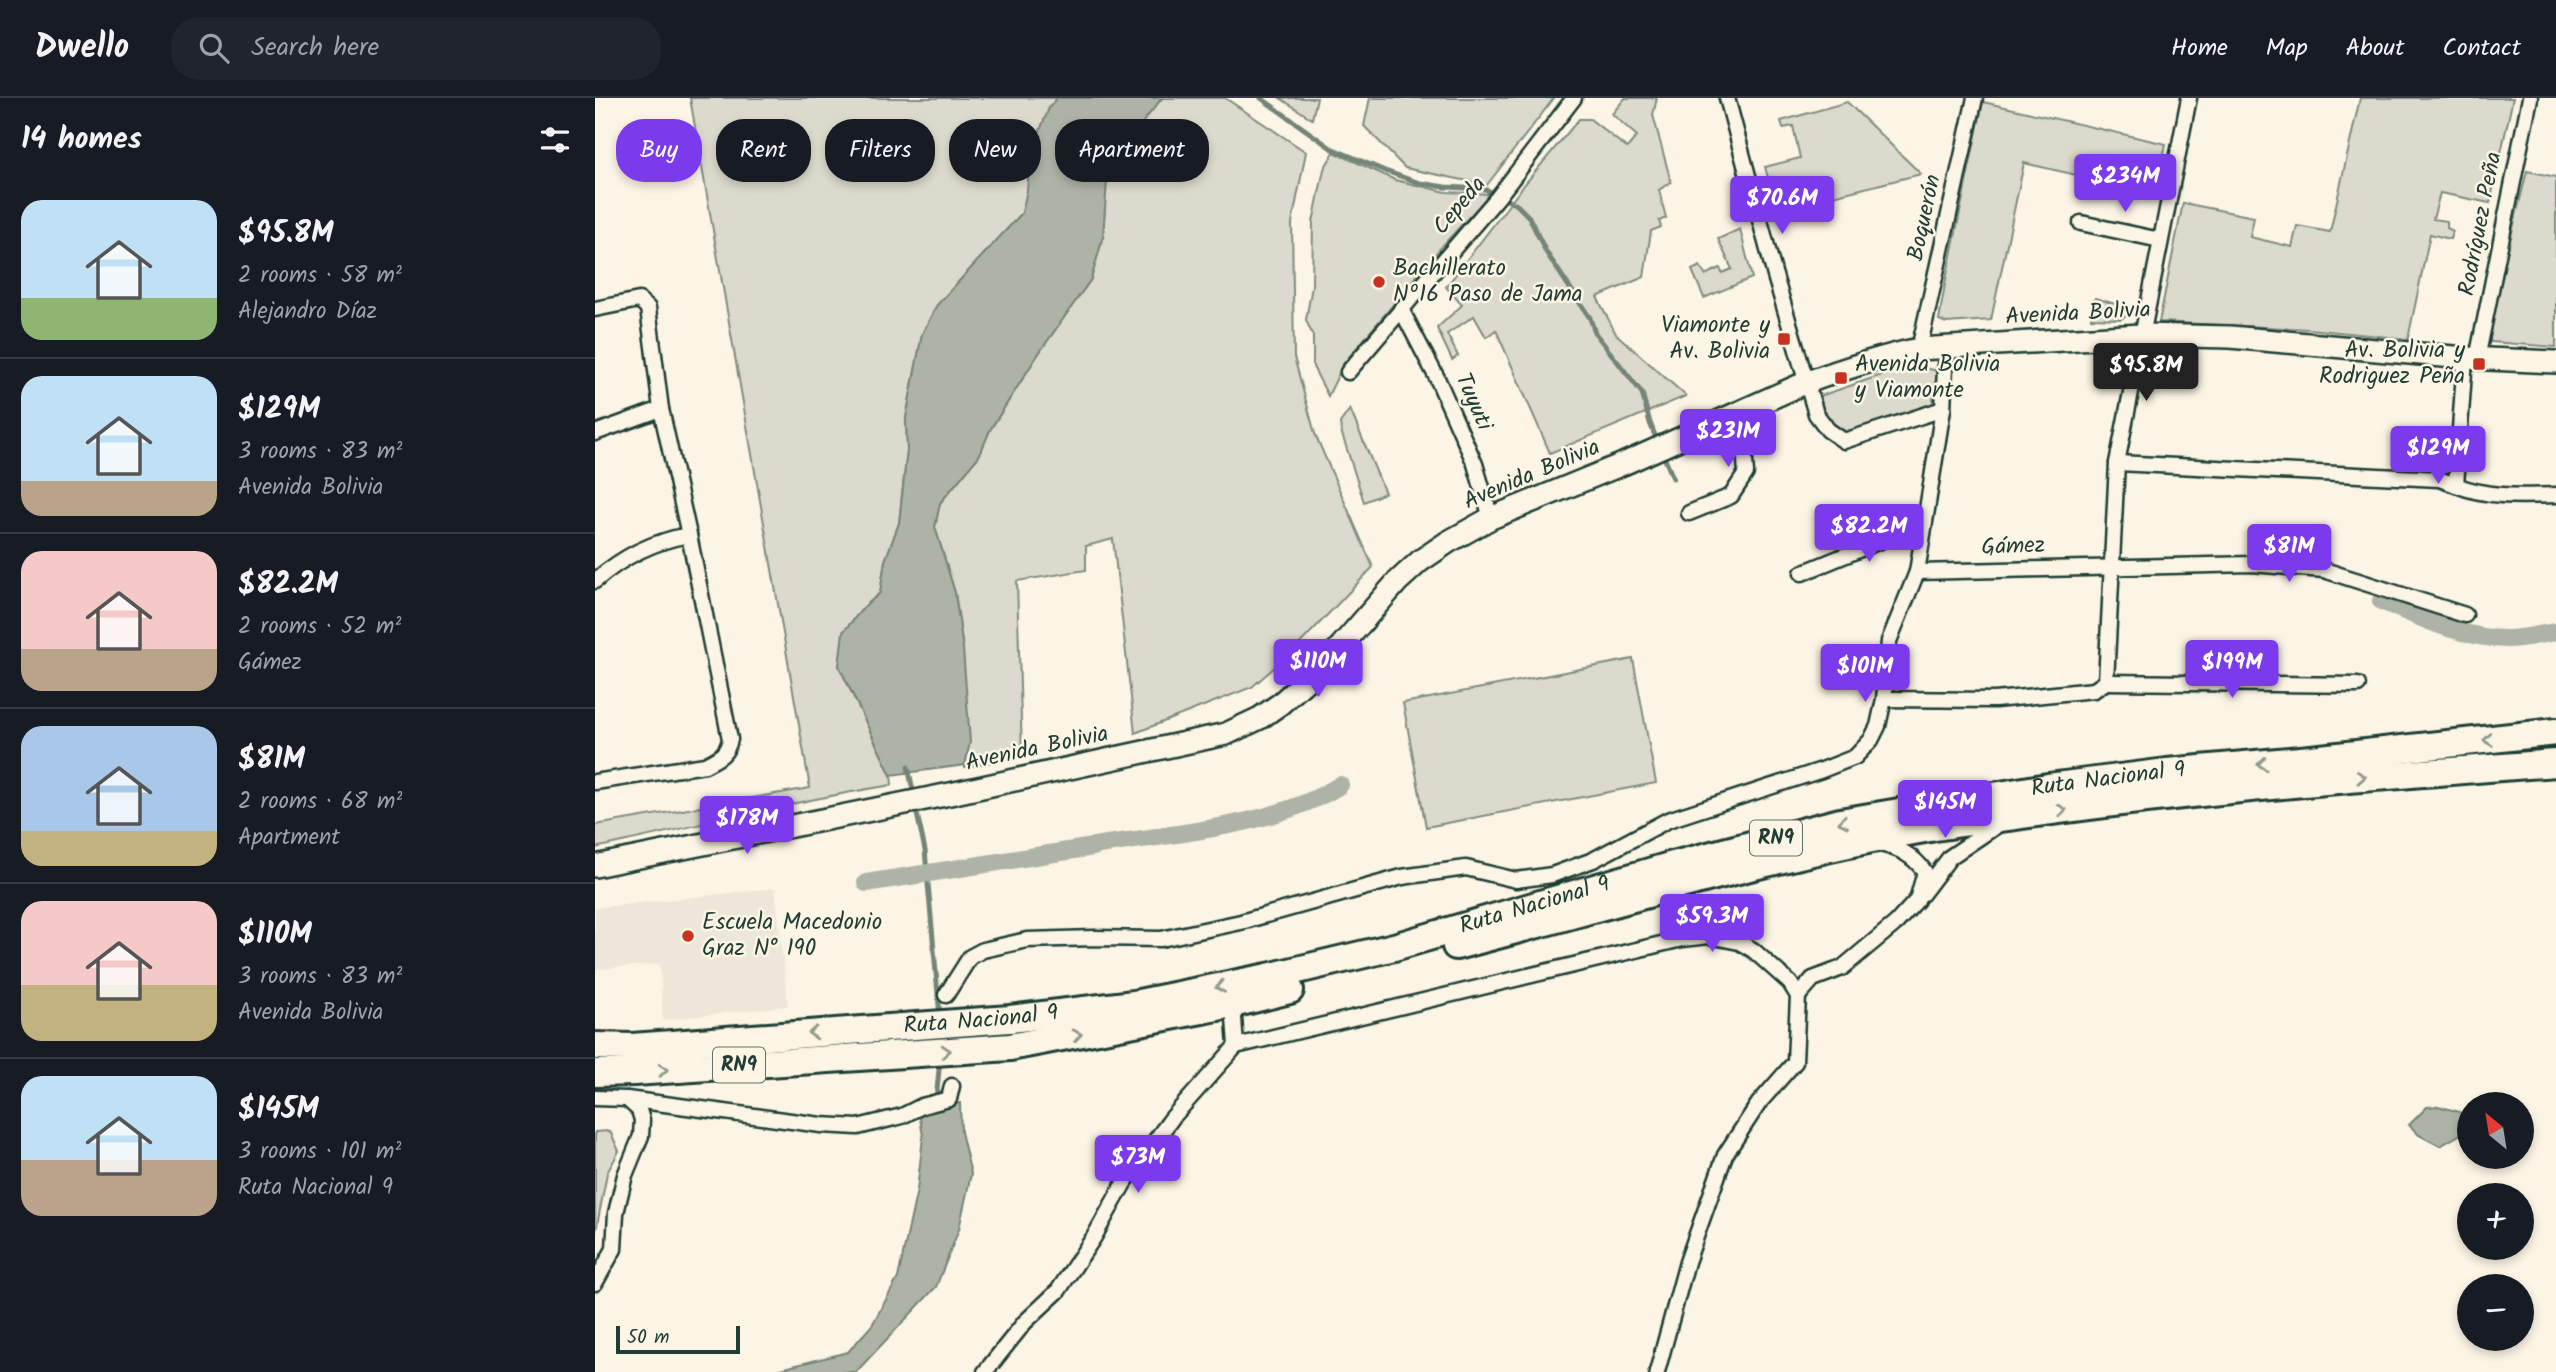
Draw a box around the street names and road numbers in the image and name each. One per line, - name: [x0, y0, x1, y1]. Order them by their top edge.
- street label: Rodríguez Peña: [2449, 149, 2513, 299]
- street label: Cepeda: [1424, 168, 1496, 244]
- street label: Boquerón: [1898, 171, 1952, 265]
- street label: Avenida Bolivia: [2004, 292, 2152, 336]
- street label: Tuyuti: [1444, 367, 1502, 438]
- street label: Avenida Bolivia: [1458, 430, 1606, 520]
- street label: Gámez: [1981, 528, 2045, 566]
- street label: Avenida Bolivia: [962, 716, 1112, 782]
- street label: Ruta Nacional 9: [2028, 752, 2187, 808]
- road number: RN9: [1750, 820, 1802, 856]
- street label: Ruta Nacional 9: [1455, 866, 1614, 945]
- street label: Ruta Nacional 9: [902, 995, 1060, 1045]
- road number: RN9: [713, 1048, 765, 1082]

